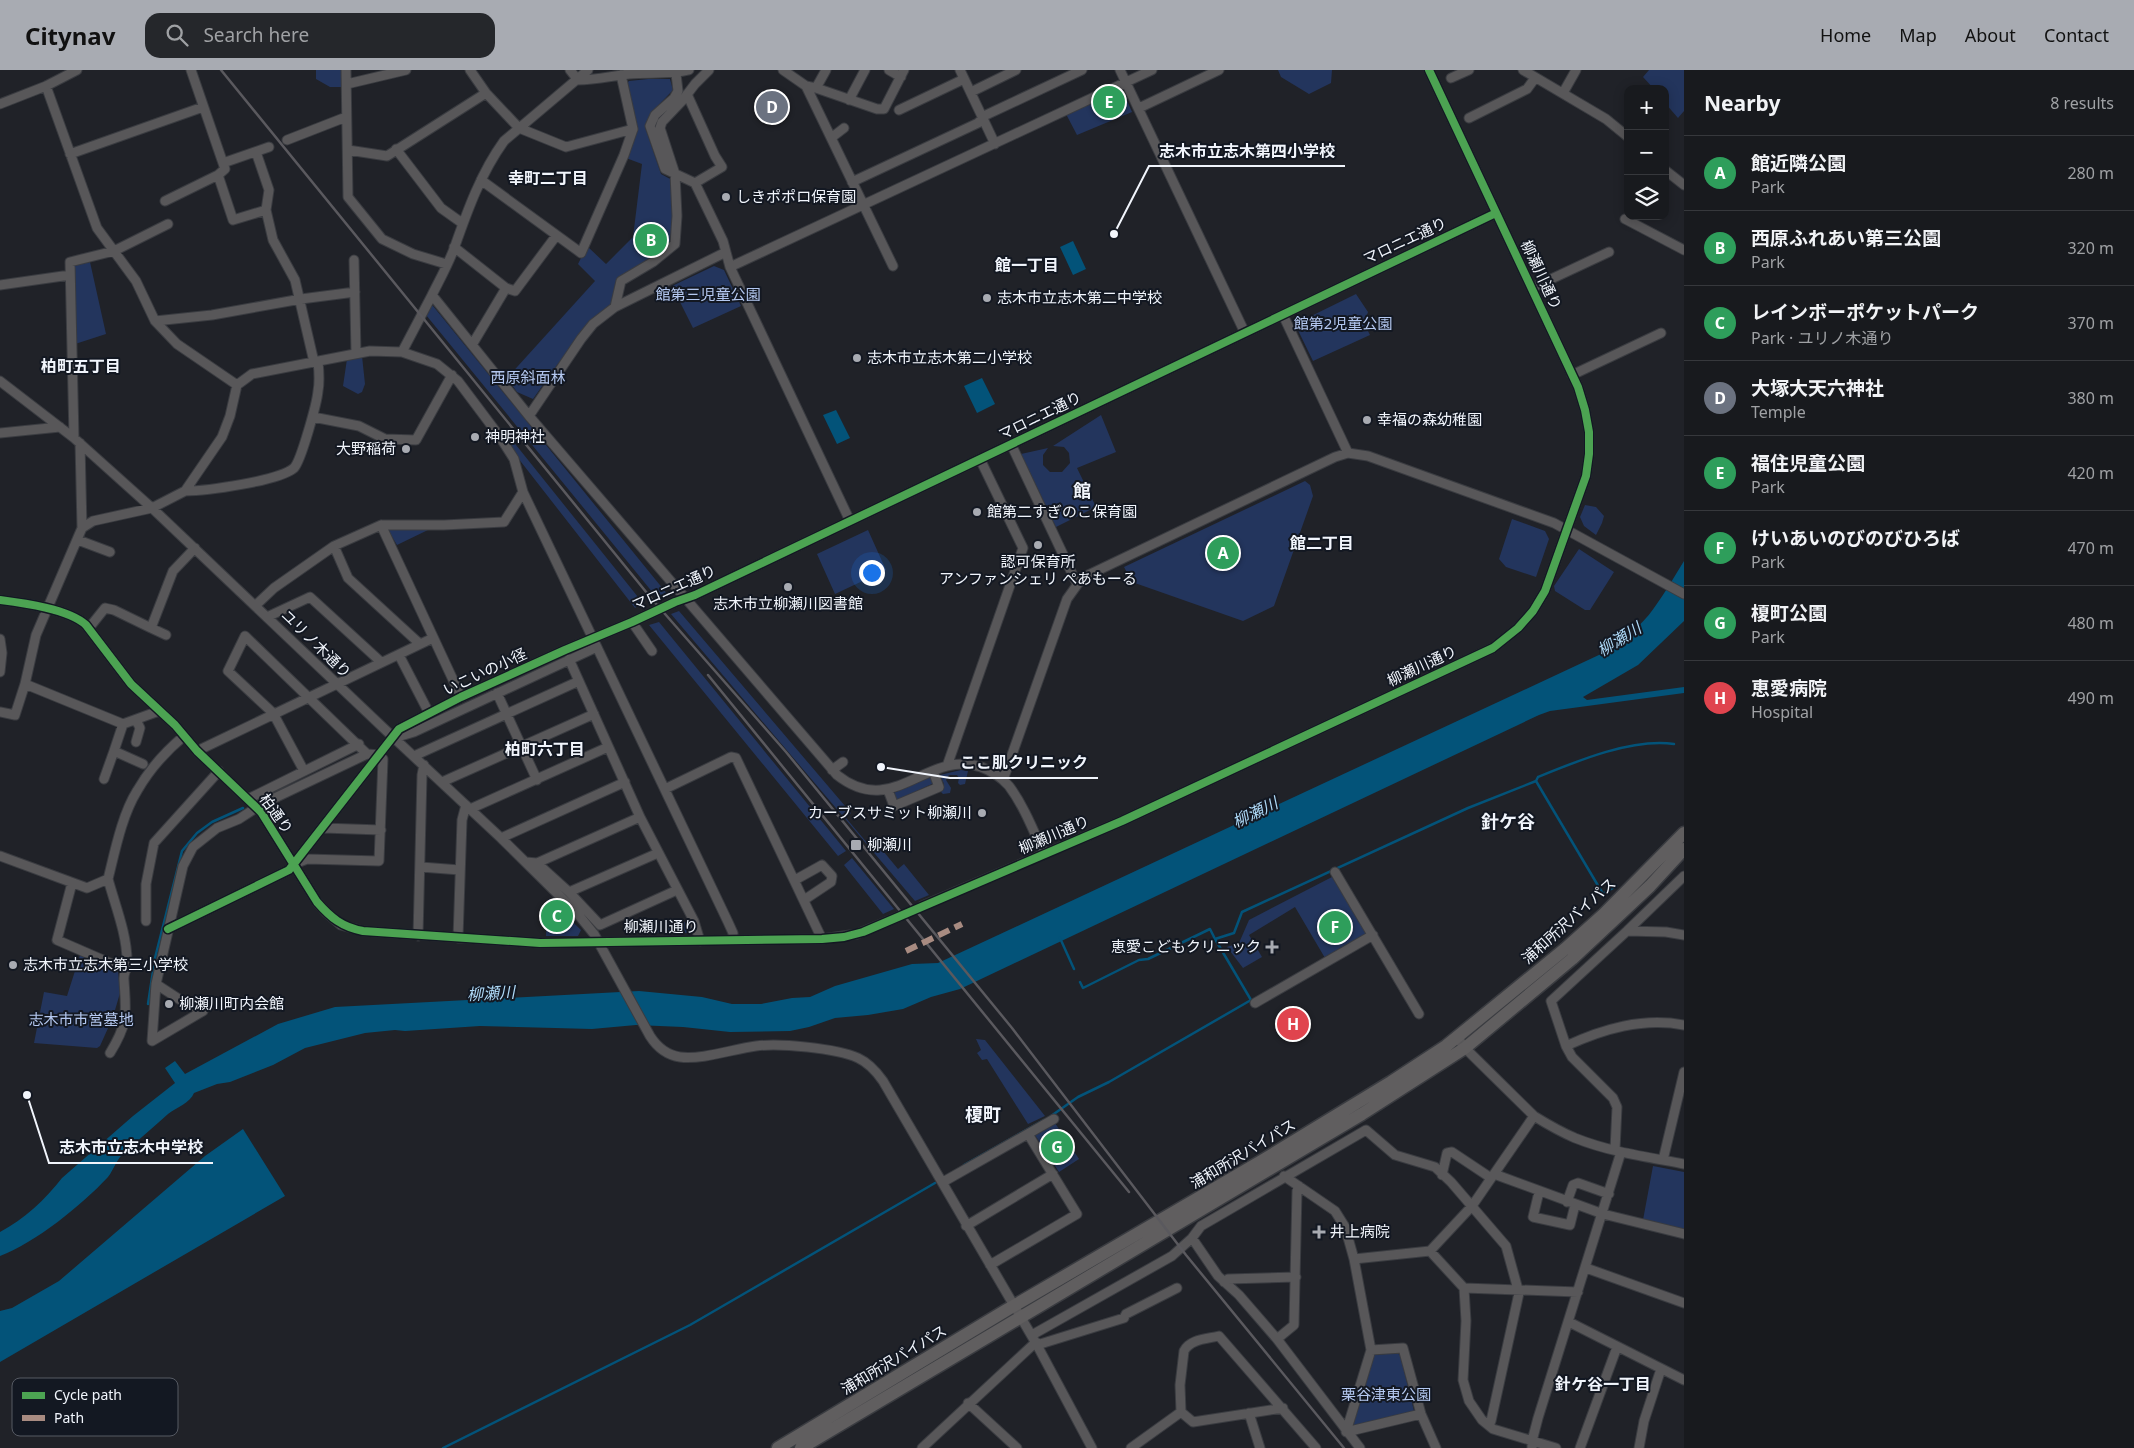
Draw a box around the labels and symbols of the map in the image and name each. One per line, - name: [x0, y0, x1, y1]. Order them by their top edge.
- pin: E: [1093, 83, 1125, 121]
- pin: D: [756, 88, 788, 126]
- callout: 志木市立志木第四小学校: [1149, 135, 1345, 166]
- text: 志木市立志木第四小学校: [1159, 140, 1335, 162]
- district label: 幸町二丁目: [508, 167, 588, 189]
- place label: しきポポロ保育園: [736, 186, 856, 206]
- marker: しきポポロ保育園: [720, 191, 732, 203]
- street label: マロニエ通り: [1360, 212, 1450, 268]
- pin: B: [635, 221, 667, 259]
- street label: 柳瀬川通り: [1517, 236, 1567, 313]
- district label: 館一丁目: [995, 254, 1059, 276]
- park label: 館第三児童公園: [655, 284, 761, 304]
- place label: 志木市立志木第二中学校: [997, 287, 1162, 307]
- marker: 志木市立志木第二中学校: [981, 292, 993, 304]
- park label: 館第2児童公園: [1294, 313, 1392, 333]
- place label: 志木市立志木第二小学校: [867, 347, 1032, 367]
- marker: 志木市立志木第二小学校: [851, 352, 863, 364]
- district label: 柏町五丁目: [41, 355, 121, 377]
- park label: 西原斜面林: [490, 367, 566, 387]
- street label: マロニエ通り: [995, 386, 1084, 444]
- place label: 幸福の森幼稚園: [1377, 409, 1482, 429]
- marker: 幸福の森幼稚園: [1361, 414, 1373, 426]
- place label: 神明神社: [485, 426, 545, 446]
- marker: 神明神社: [469, 431, 481, 443]
- place label: 大野稲荷: [336, 438, 396, 458]
- marker: 大野稲荷: [400, 443, 412, 455]
- district label: 館: [1073, 478, 1091, 502]
- place label: 館第二すぎのこ保育園: [987, 501, 1137, 521]
- marker: 館第二すぎのこ保育園: [971, 506, 983, 518]
- district label: 館二丁目: [1290, 532, 1354, 554]
- pin: A: [1207, 534, 1239, 572]
- marker: 認可保育所 アンファンシェリ ぺあもーる: [1032, 539, 1044, 551]
- place label: 認可保育所 アンファンシェリ ぺあもーる: [939, 551, 1137, 588]
- street label: マロニエ通り: [628, 560, 719, 615]
- your location: [859, 560, 885, 586]
- marker: 志木市立柳瀬川図書館: [782, 581, 794, 593]
- place label: 志木市立柳瀬川図書館: [713, 593, 863, 613]
- street label: ユリノ木通り: [277, 605, 356, 682]
- water label: 柳瀬川: [1593, 616, 1647, 661]
- street label: 柳瀬川通り: [1383, 640, 1460, 690]
- street label: いこいの小径: [440, 643, 530, 699]
- district label: 柏町六丁目: [505, 738, 585, 760]
- callout: ここ肌クリニック: [950, 747, 1098, 778]
- text: ここ肌クリニック: [960, 751, 1088, 773]
- street label: 柏通り: [255, 789, 298, 837]
- water label: 柳瀬川: [1229, 791, 1283, 832]
- place label: カーブスサミット柳瀬川: [808, 802, 972, 822]
- marker: カーブスサミット柳瀬川: [976, 807, 988, 819]
- district label: 針ケ谷: [1481, 809, 1535, 833]
- street label: 柳瀬川通り: [1015, 810, 1092, 858]
- place label: 柳瀬川: [867, 834, 912, 854]
- marker: 柳瀬川: [849, 838, 863, 852]
- street label: 浦和所沢バイパス: [1517, 873, 1620, 968]
- pin: C: [541, 897, 573, 935]
- pin: F: [1319, 908, 1351, 946]
- street label: 柳瀬川通り: [623, 916, 699, 936]
- place label: 恵愛こどもクリニック: [1111, 936, 1261, 956]
- marker: 恵愛こどもクリニック: [1265, 940, 1279, 954]
- place label: 志木市立志木第三小学校: [23, 954, 188, 974]
- marker: 志木市立志木第三小学校: [7, 959, 19, 971]
- water label: 柳瀬川: [466, 981, 518, 1005]
- place label: 柳瀬川町内会館: [179, 993, 284, 1013]
- marker: 柳瀬川町内会館: [163, 998, 175, 1010]
- pin: H: [1277, 1005, 1309, 1043]
- park label: 志木市市営墓地: [28, 1009, 134, 1029]
- district label: 榎町: [965, 1102, 1001, 1126]
- street label: 浦和所沢バイパス: [1186, 1114, 1299, 1193]
- pin: G: [1041, 1128, 1073, 1166]
- callout: 志木市立志木中学校: [49, 1132, 213, 1163]
- text: 志木市立志木中学校: [59, 1136, 203, 1158]
- place label: 井上病院: [1330, 1221, 1390, 1241]
- marker: 井上病院: [1312, 1225, 1326, 1239]
- street label: 浦和所沢バイパス: [837, 1320, 950, 1399]
- district label: 針ケ谷一丁目: [1555, 1373, 1651, 1395]
- legend: [12, 1378, 178, 1436]
- park label: 栗谷津東公園: [1341, 1384, 1431, 1404]
- text: Cycle path: [54, 1385, 122, 1404]
- text: Path: [54, 1408, 84, 1427]

